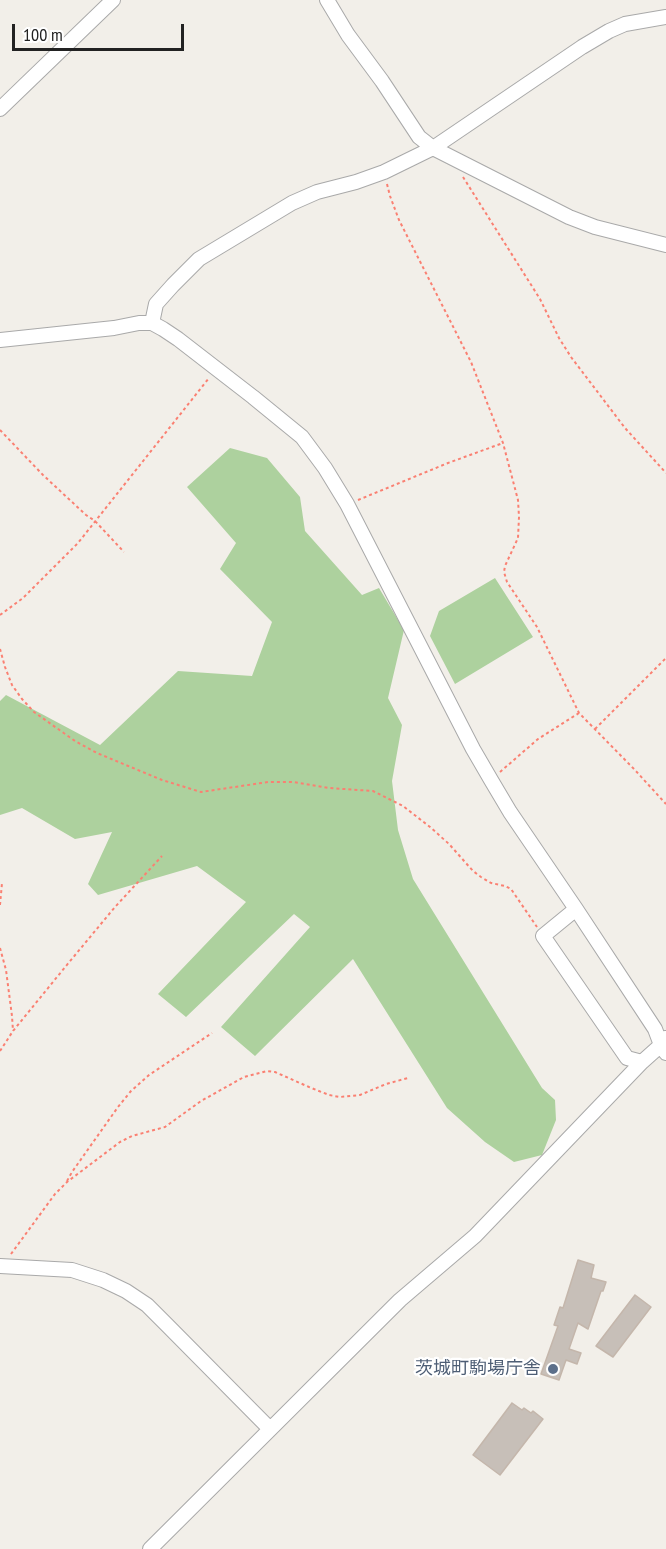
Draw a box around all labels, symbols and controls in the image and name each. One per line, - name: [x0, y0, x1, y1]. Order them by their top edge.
- scale bar: [15, 12, 188, 50]
- text: 100 m: [23, 23, 63, 46]
- place label: 茨城町駒場庁舎: [415, 1358, 541, 1380]
- marker: 茨城町駒場庁舎: [546, 1362, 560, 1376]

